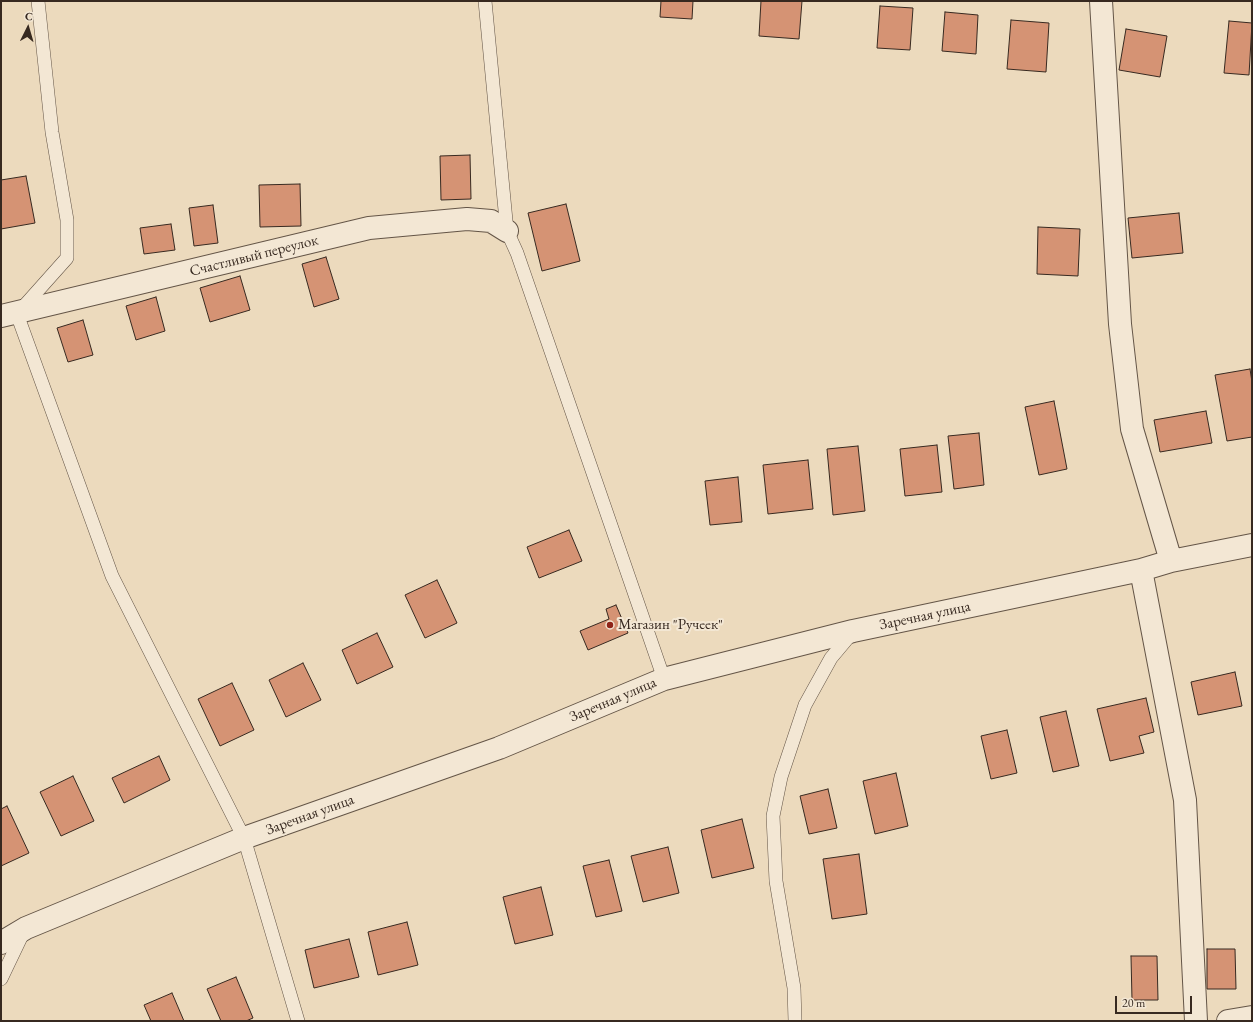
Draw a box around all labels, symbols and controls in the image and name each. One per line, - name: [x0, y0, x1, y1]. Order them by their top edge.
- north arrow: [8, 8, 48, 48]
- text: С: [25, 9, 34, 23]
- street label: Счастливый переулок: [188, 231, 320, 281]
- street label: Заречная улица: [878, 598, 972, 634]
- place label: Магазин "Ручеек": [618, 616, 723, 634]
- marker: Магазин "Ручеек": [605, 620, 615, 630]
- street label: Заречная улица: [567, 674, 659, 726]
- street label: Заречная улица: [263, 791, 357, 839]
- scale bar: [1117, 988, 1194, 1014]
- text: 20 m: [1122, 995, 1145, 1011]

